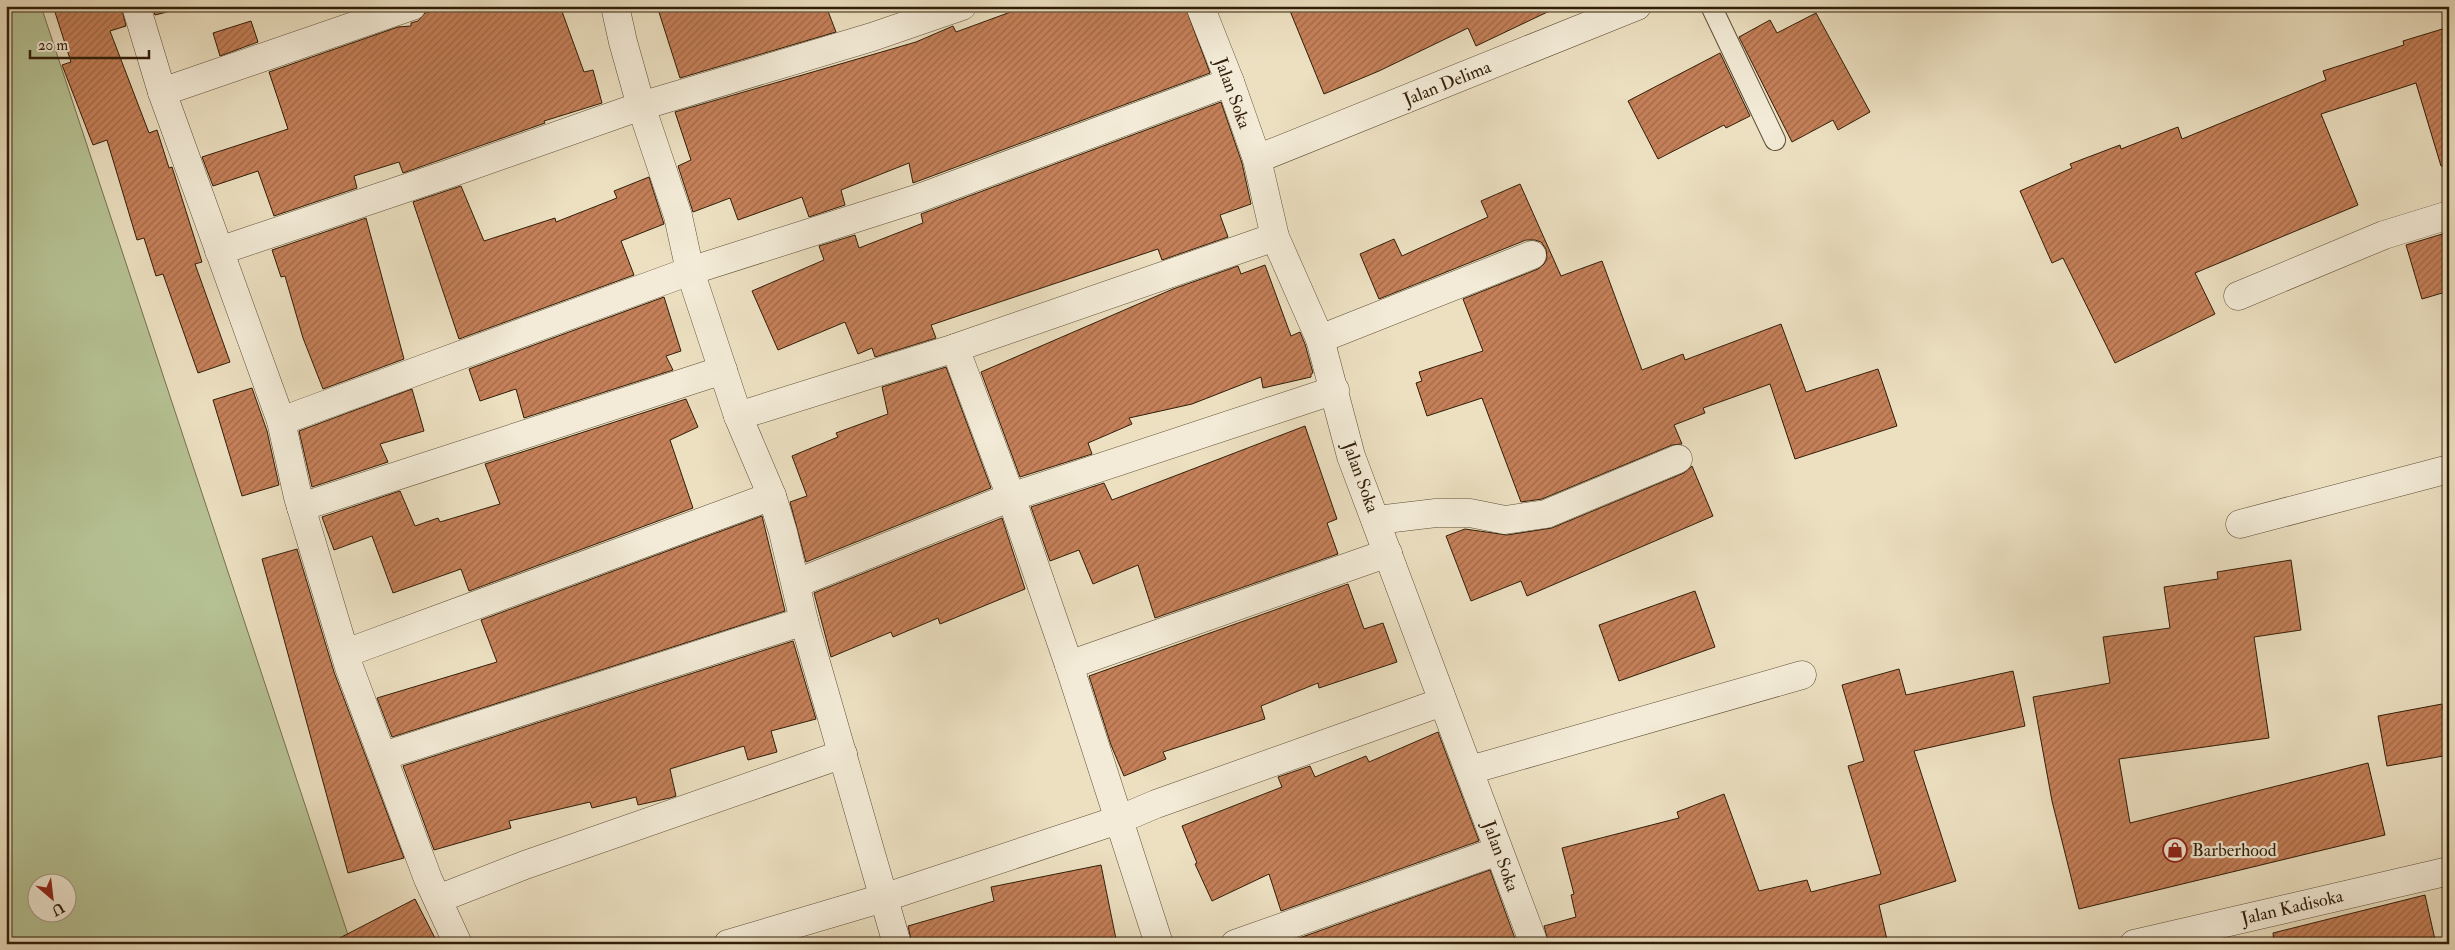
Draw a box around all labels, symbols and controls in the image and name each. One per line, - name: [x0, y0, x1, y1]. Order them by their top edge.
- scale bar: [30, 28, 149, 60]
- text: 20 m: [38, 36, 68, 55]
- street label: Jalan Soka: [1209, 54, 1256, 132]
- street label: Jalan Delima: [1399, 55, 1495, 112]
- street label: Jalan Soka: [1337, 438, 1384, 516]
- street label: Jalan Soka: [1477, 817, 1524, 895]
- shop icon: Barberhood: [2162, 837, 2188, 863]
- place label: Barberhood: [2192, 839, 2277, 862]
- north arrow: [28, 872, 78, 922]
- street label: Jalan Kadisoka: [2238, 884, 2346, 931]
- text: U: [48, 899, 67, 919]

